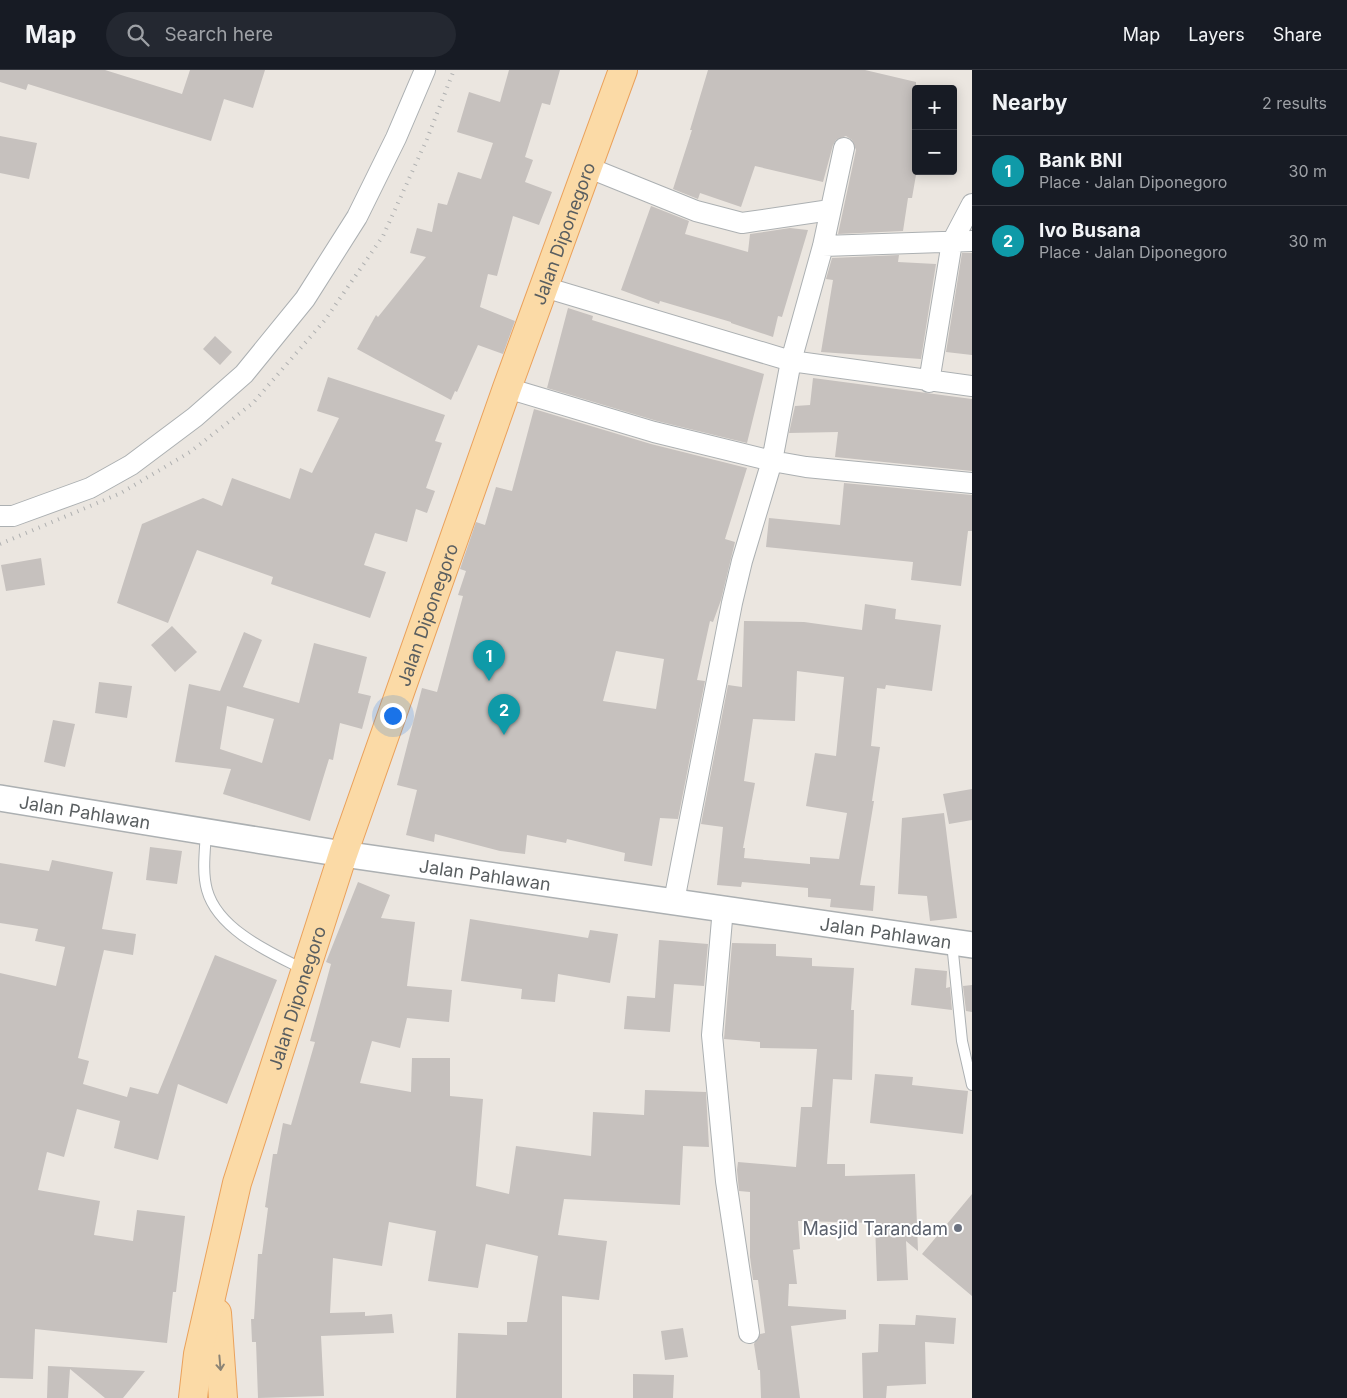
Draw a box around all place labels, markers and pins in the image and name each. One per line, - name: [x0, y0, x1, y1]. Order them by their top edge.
- pin: 1: [473, 640, 505, 681]
- pin: 2: [488, 694, 520, 735]
- place label: Masjid Tarandam: [803, 1218, 948, 1239]
- marker: Masjid Tarandam: [952, 1222, 964, 1234]

